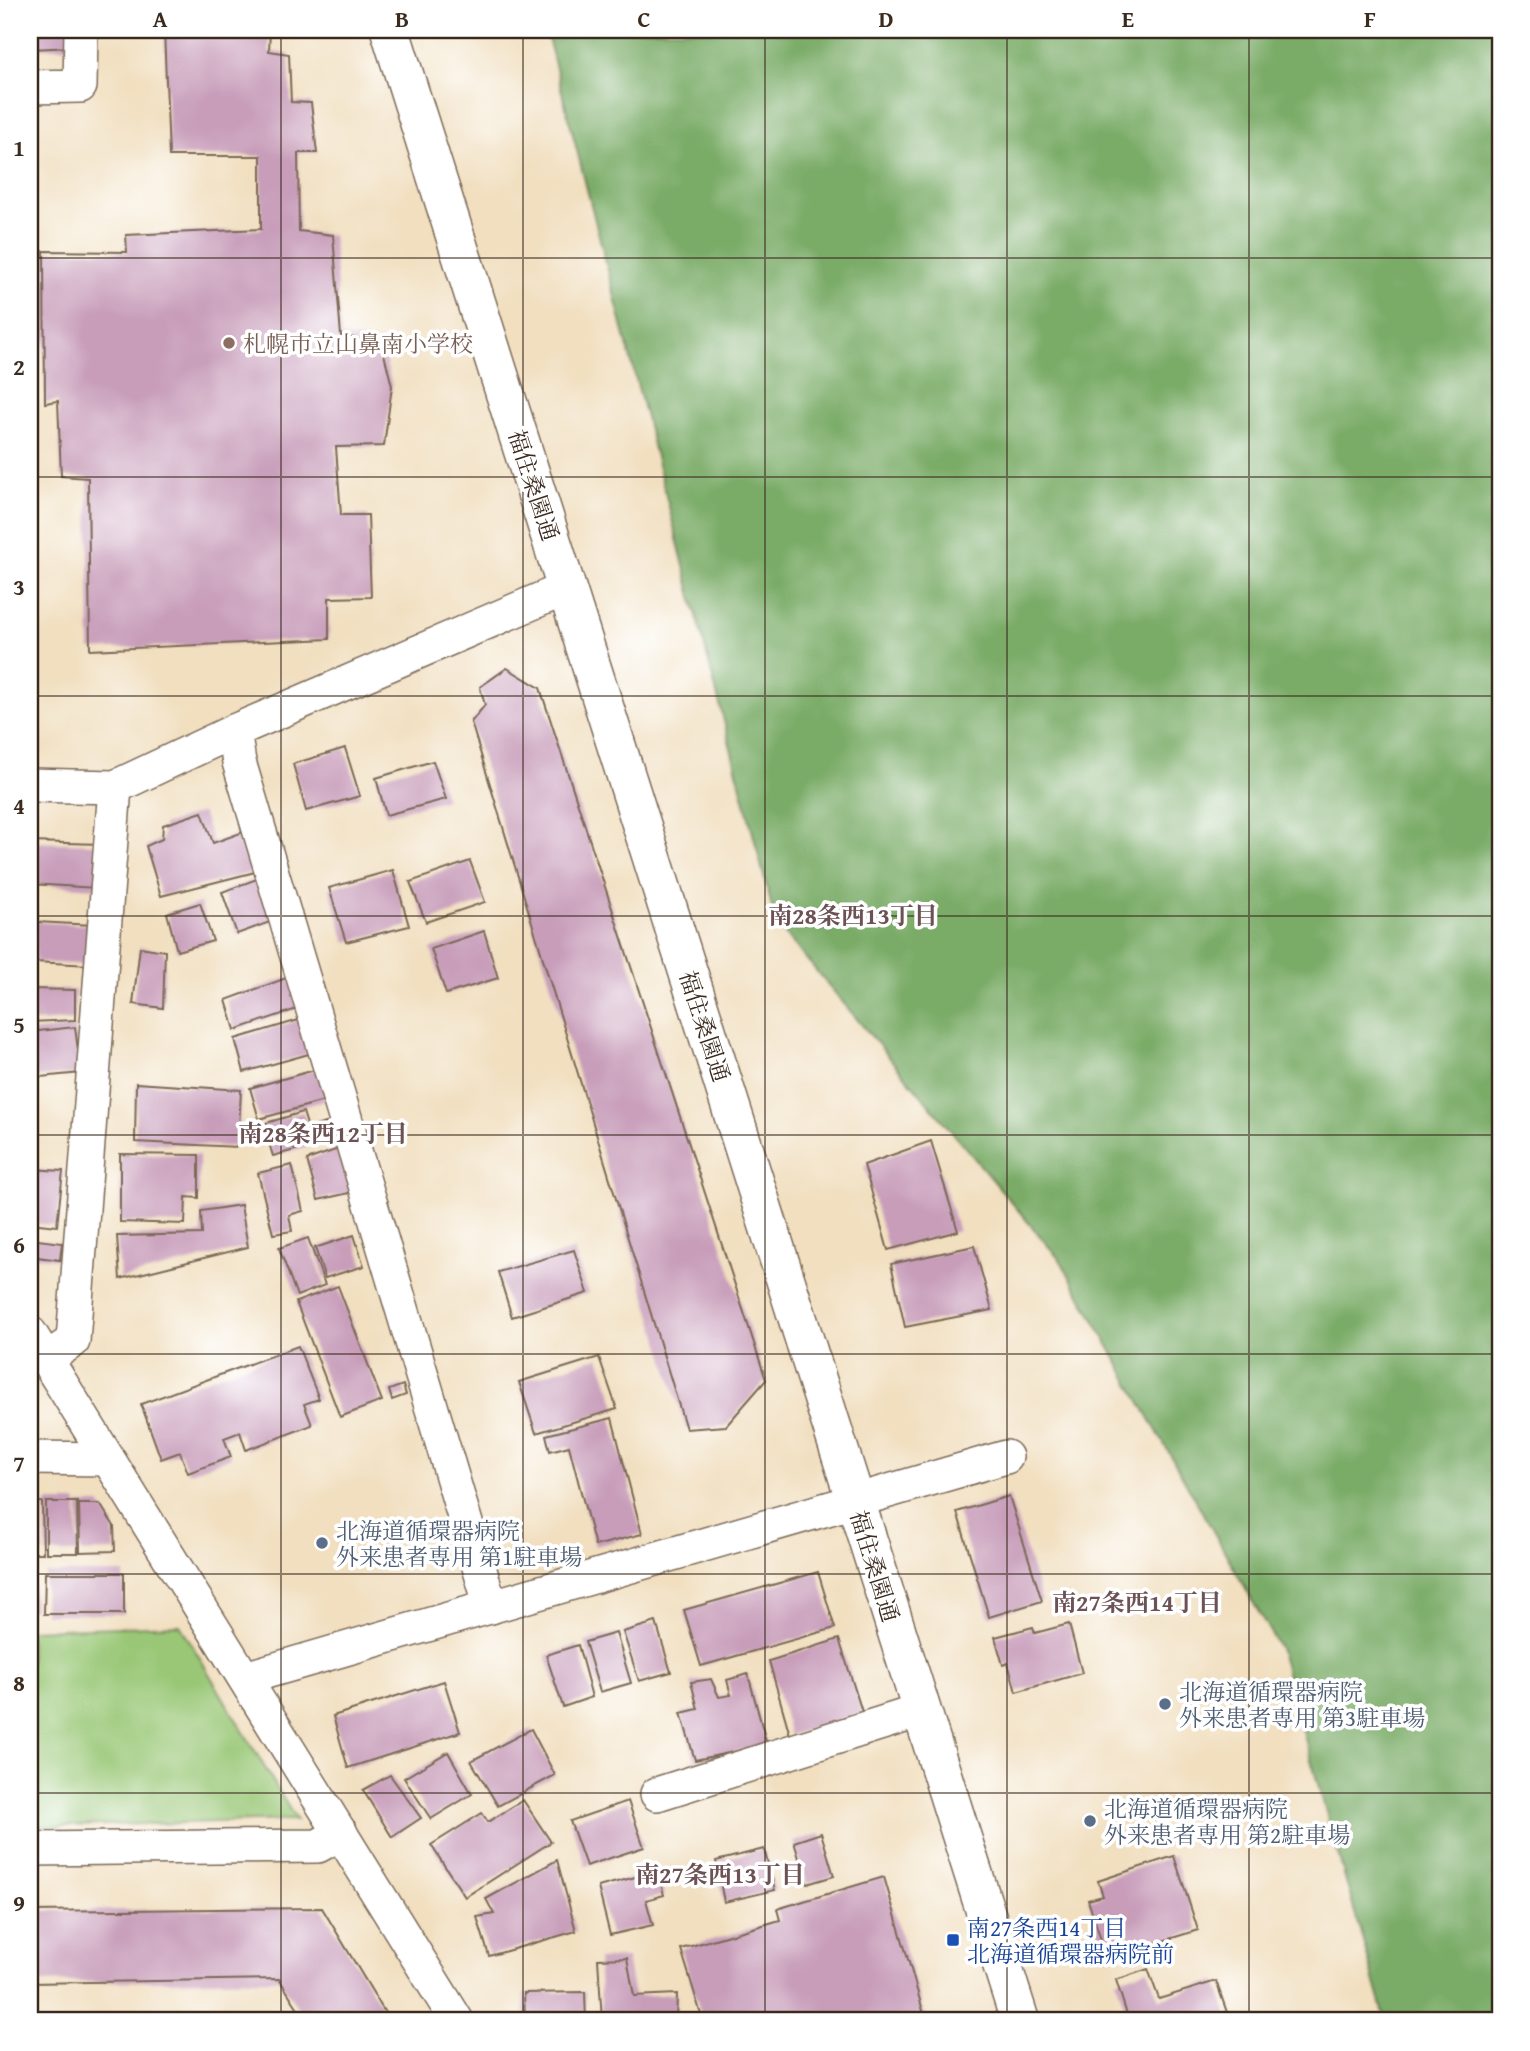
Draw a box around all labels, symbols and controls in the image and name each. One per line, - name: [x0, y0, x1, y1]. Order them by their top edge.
- text: A: [153, 2, 168, 35]
- text: B: [395, 2, 409, 35]
- text: C: [637, 2, 651, 35]
- text: D: [879, 2, 894, 35]
- text: E: [1122, 2, 1134, 35]
- text: F: [1364, 2, 1376, 35]
- text: 1: [13, 131, 25, 164]
- place label: 札幌市立山鼻南小学校: [243, 327, 473, 360]
- marker: 札幌市立山鼻南小学校: [221, 335, 237, 351]
- text: 2: [13, 350, 25, 383]
- street label: 福住桑園通: [501, 425, 567, 545]
- text: 3: [13, 570, 25, 603]
- text: 4: [13, 789, 25, 822]
- district label: 南28条西13丁目: [768, 898, 938, 933]
- street label: 福住桑園通: [672, 966, 738, 1086]
- text: 5: [13, 1008, 25, 1041]
- district label: 南28条西12丁目: [238, 1116, 408, 1151]
- text: 6: [13, 1228, 25, 1261]
- text: 7: [13, 1447, 25, 1480]
- street label: 福住桑園通: [842, 1506, 908, 1626]
- place label: 北海道循環器病院 外来患者専用 第1駐車場: [336, 1514, 582, 1573]
- marker: 北海道循環器病院 外来患者専用 第1駐車場: [314, 1535, 330, 1551]
- district label: 南27条西14丁目: [1052, 1585, 1222, 1620]
- text: 8: [13, 1666, 25, 1699]
- place label: 北海道循環器病院 外来患者専用 第3駐車場: [1179, 1675, 1425, 1734]
- marker: 北海道循環器病院 外来患者専用 第3駐車場: [1157, 1696, 1173, 1712]
- place label: 北海道循環器病院 外来患者専用 第2駐車場: [1104, 1792, 1350, 1851]
- marker: 北海道循環器病院 外来患者専用 第2駐車場: [1082, 1813, 1098, 1829]
- district label: 南27条西13丁目: [635, 1857, 805, 1892]
- text: 9: [13, 1886, 25, 1919]
- place label: 南27条西14丁目 北海道循環器病院前: [967, 1911, 1174, 1970]
- marker: 南27条西14丁目 北海道循環器病院前: [945, 1932, 961, 1948]

